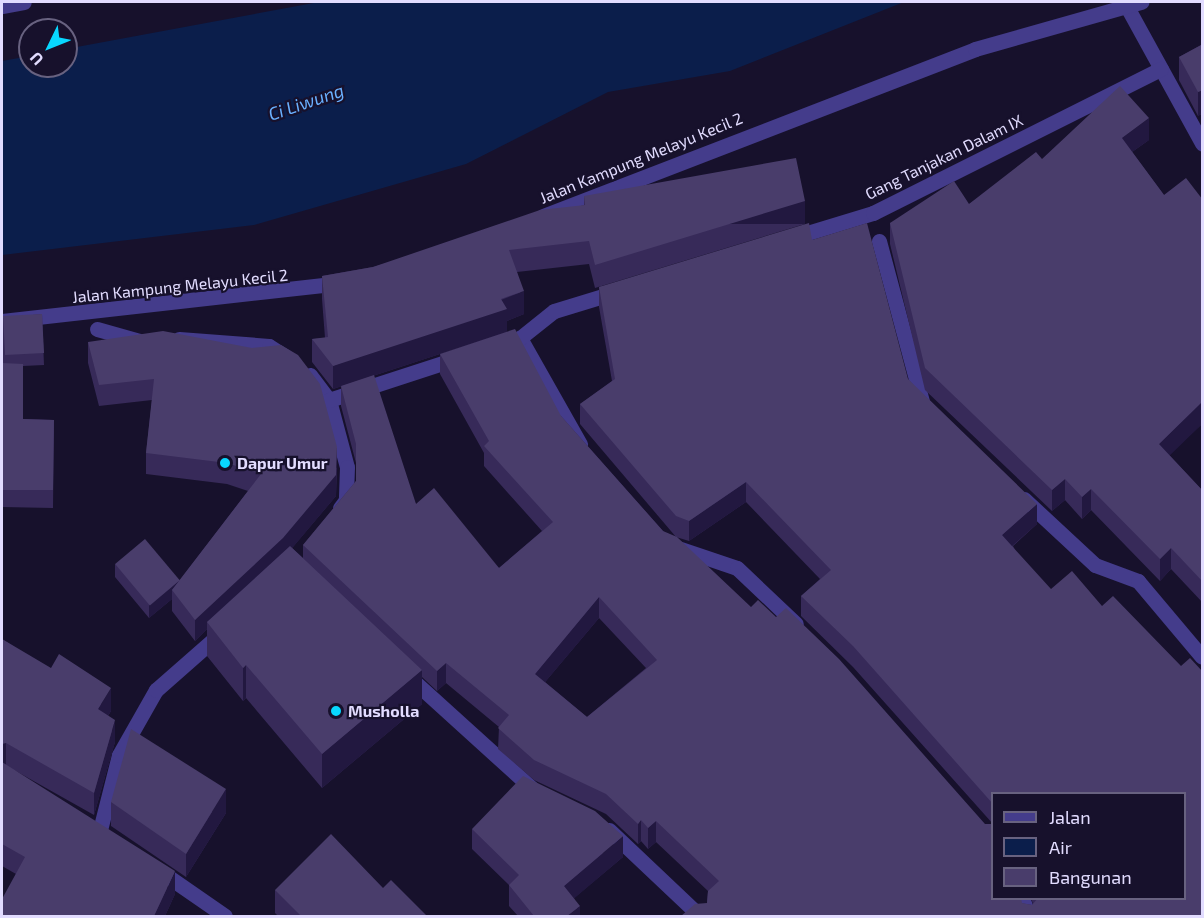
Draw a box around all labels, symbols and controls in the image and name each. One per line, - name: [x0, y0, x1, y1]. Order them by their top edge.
- north arrow: [18, 18, 78, 78]
- text: U: [25, 49, 47, 70]
- water label: Ci Liwung: [265, 79, 347, 125]
- street label: Jalan Kampung Melayu Kecil 2: [537, 108, 745, 208]
- street label: Gang Tanjakan Dalam IX: [862, 110, 1026, 204]
- street label: Jalan Kampung Melayu Kecil 2: [71, 265, 289, 307]
- place label: Dapur Umur: [237, 453, 328, 473]
- marker: Dapur Umur: [218, 456, 232, 470]
- place label: Musholla: [348, 701, 419, 721]
- marker: Musholla: [329, 704, 343, 718]
- legend: [991, 792, 1186, 900]
- text: Jalan: [1049, 806, 1091, 828]
- text: Air: [1049, 836, 1072, 858]
- text: Bangunan: [1049, 866, 1132, 888]

